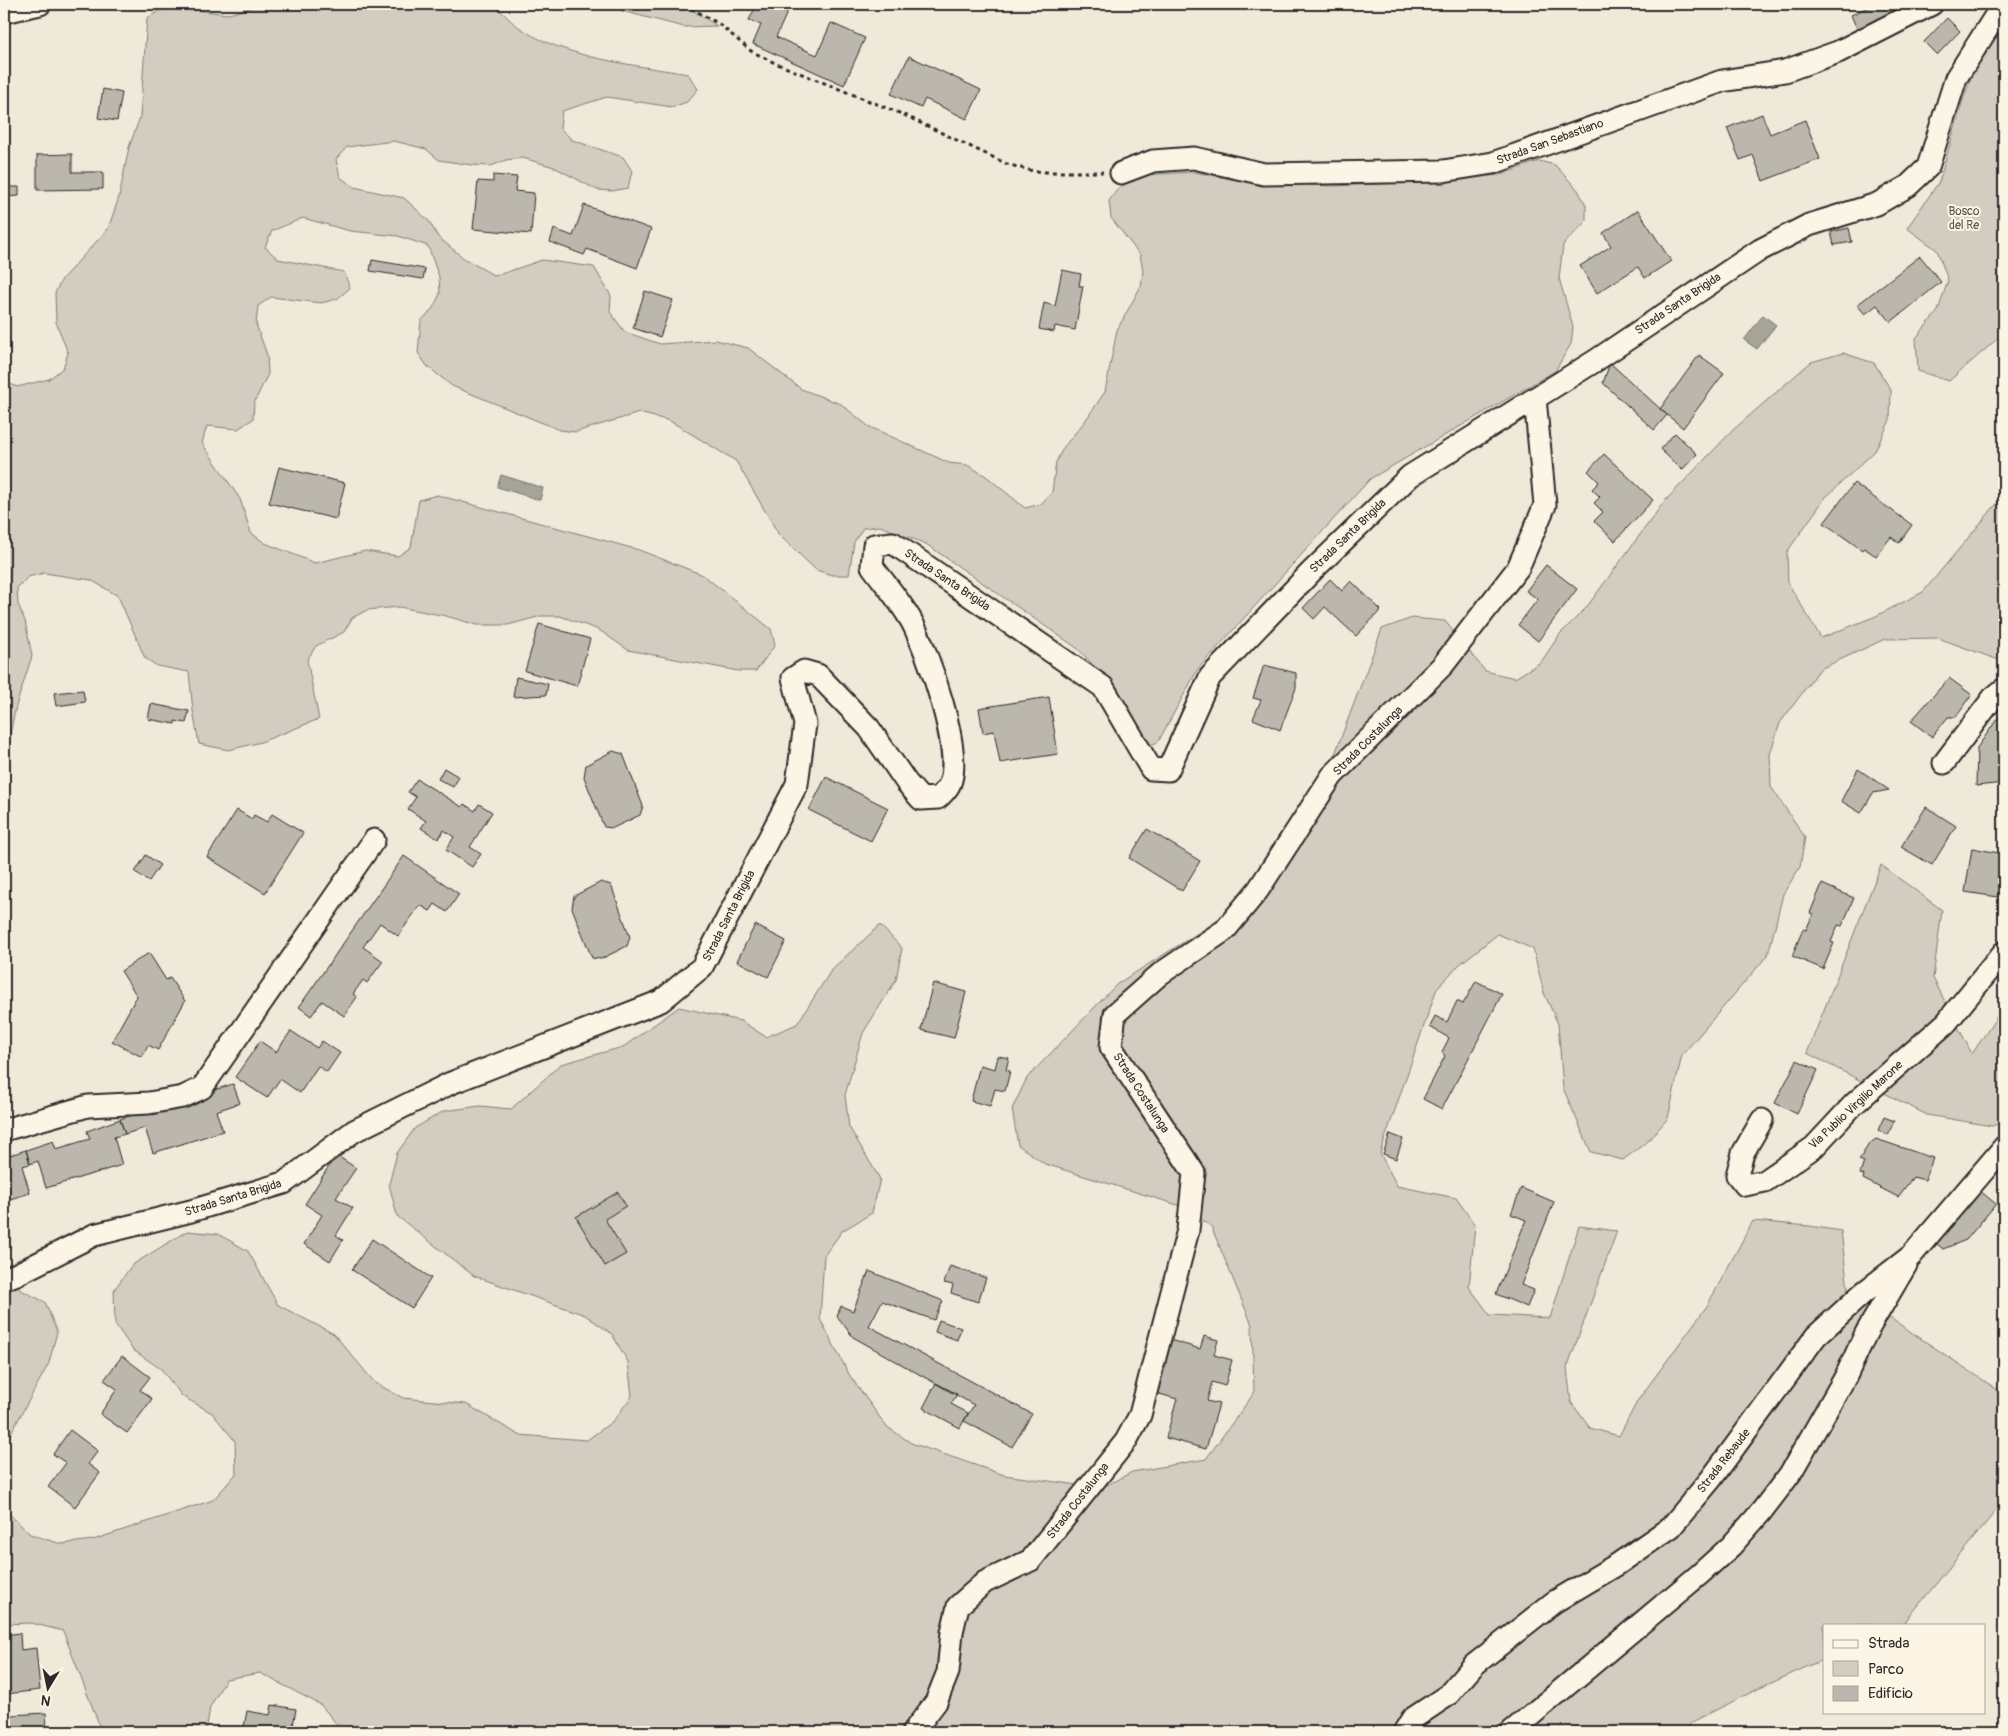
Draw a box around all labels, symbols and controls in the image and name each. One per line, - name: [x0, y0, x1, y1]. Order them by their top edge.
- street label: Strada San Sebastiano: [1494, 115, 1606, 168]
- park label: Bosco del Re: [1948, 204, 1980, 233]
- street label: Strada Santa Brigida: [1632, 269, 1724, 338]
- street label: Strada Santa Brigida: [1307, 495, 1390, 576]
- street label: Strada Santa Brigida: [901, 546, 993, 615]
- street label: Strada Costalunga: [1330, 703, 1406, 779]
- street label: Strada Santa Brigida: [700, 867, 759, 964]
- street label: Strada Costalunga: [1109, 1050, 1173, 1136]
- street label: Via Publio Virgilio Marone: [1806, 1057, 1906, 1153]
- street label: Strada Santa Brigida: [183, 1176, 284, 1220]
- street label: Strada Rebaude: [1694, 1426, 1754, 1496]
- street label: Strada Costalunga: [1044, 1460, 1113, 1542]
- legend: [1823, 1624, 1986, 1714]
- text: Strada: [1868, 1634, 1909, 1653]
- text: Parco: [1868, 1660, 1904, 1679]
- north arrow: [22, 1664, 72, 1714]
- text: Edificio: [1868, 1684, 1913, 1703]
- text: N: [40, 1691, 52, 1710]

